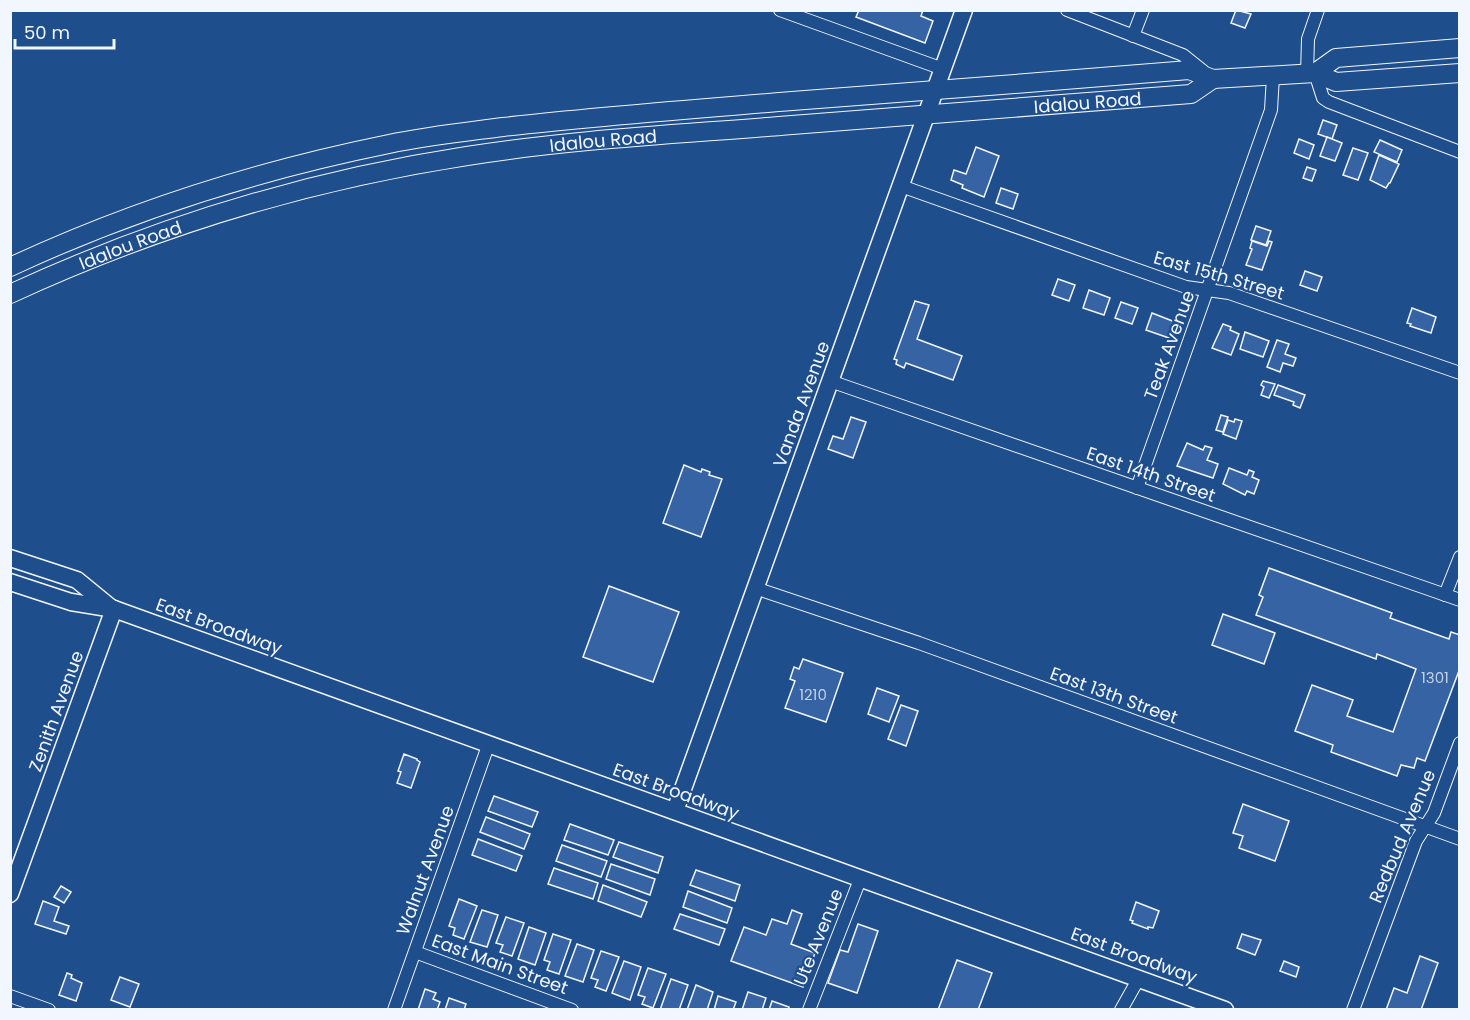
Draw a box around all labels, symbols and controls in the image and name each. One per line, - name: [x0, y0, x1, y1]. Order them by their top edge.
- scale bar: [15, 12, 114, 50]
- text: 50 m: [24, 20, 70, 45]
- street label: Idalou Road: [1033, 85, 1142, 119]
- street label: Idalou Road: [548, 123, 658, 157]
- street label: Idalou Road: [75, 214, 185, 275]
- street label: East 15th Street: [1151, 244, 1287, 306]
- street label: Teak Avenue: [1138, 287, 1200, 403]
- street label: Vanda Avenue: [767, 337, 835, 471]
- street label: East 14th Street: [1083, 440, 1219, 508]
- street label: East Broadway: [152, 592, 286, 660]
- street label: Zenith Avenue: [22, 647, 90, 775]
- street label: East 13th Street: [1047, 660, 1181, 730]
- house number: 1301: [1421, 667, 1449, 688]
- house number: 1210: [799, 684, 827, 705]
- street label: East Broadway: [609, 757, 743, 825]
- street label: Redbud Avenue: [1363, 766, 1441, 906]
- street label: Walnut Avenue: [390, 802, 460, 938]
- street label: Ute Avenue: [787, 885, 849, 989]
- street label: East Broadway: [1067, 921, 1201, 989]
- street label: East Main Street: [428, 928, 572, 1000]

